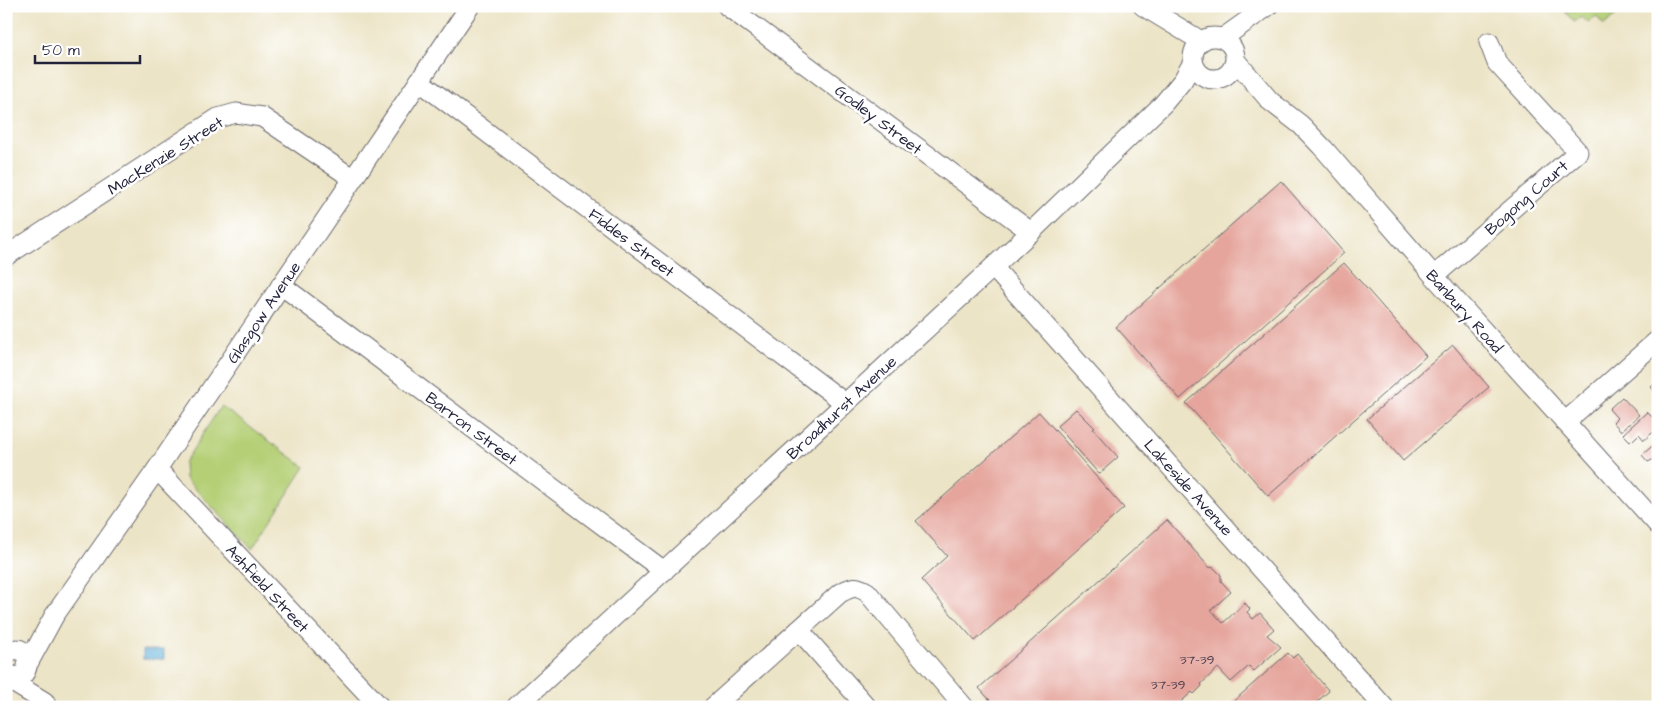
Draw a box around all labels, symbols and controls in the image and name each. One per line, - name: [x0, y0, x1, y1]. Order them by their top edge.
- scale bar: [35, 32, 140, 64]
- text: 50 m: [42, 40, 80, 61]
- street label: Godley Street: [830, 80, 927, 161]
- street label: MacKenzie Street: [103, 111, 228, 200]
- street label: Bogong Court: [1480, 155, 1574, 241]
- street label: Fiddes Street: [584, 203, 679, 283]
- street label: Glasgow Avenue: [222, 257, 307, 368]
- street label: Banbury Road: [1420, 265, 1508, 359]
- street label: Broadhurst Avenue: [782, 351, 902, 465]
- street label: Barron Street: [421, 387, 522, 471]
- street label: Lakeside Avenue: [1139, 434, 1238, 541]
- street label: Ashfield Street: [221, 540, 314, 638]
- house number: 37-39: [1179, 650, 1215, 670]
- house number: 37-39: [1150, 675, 1186, 695]

